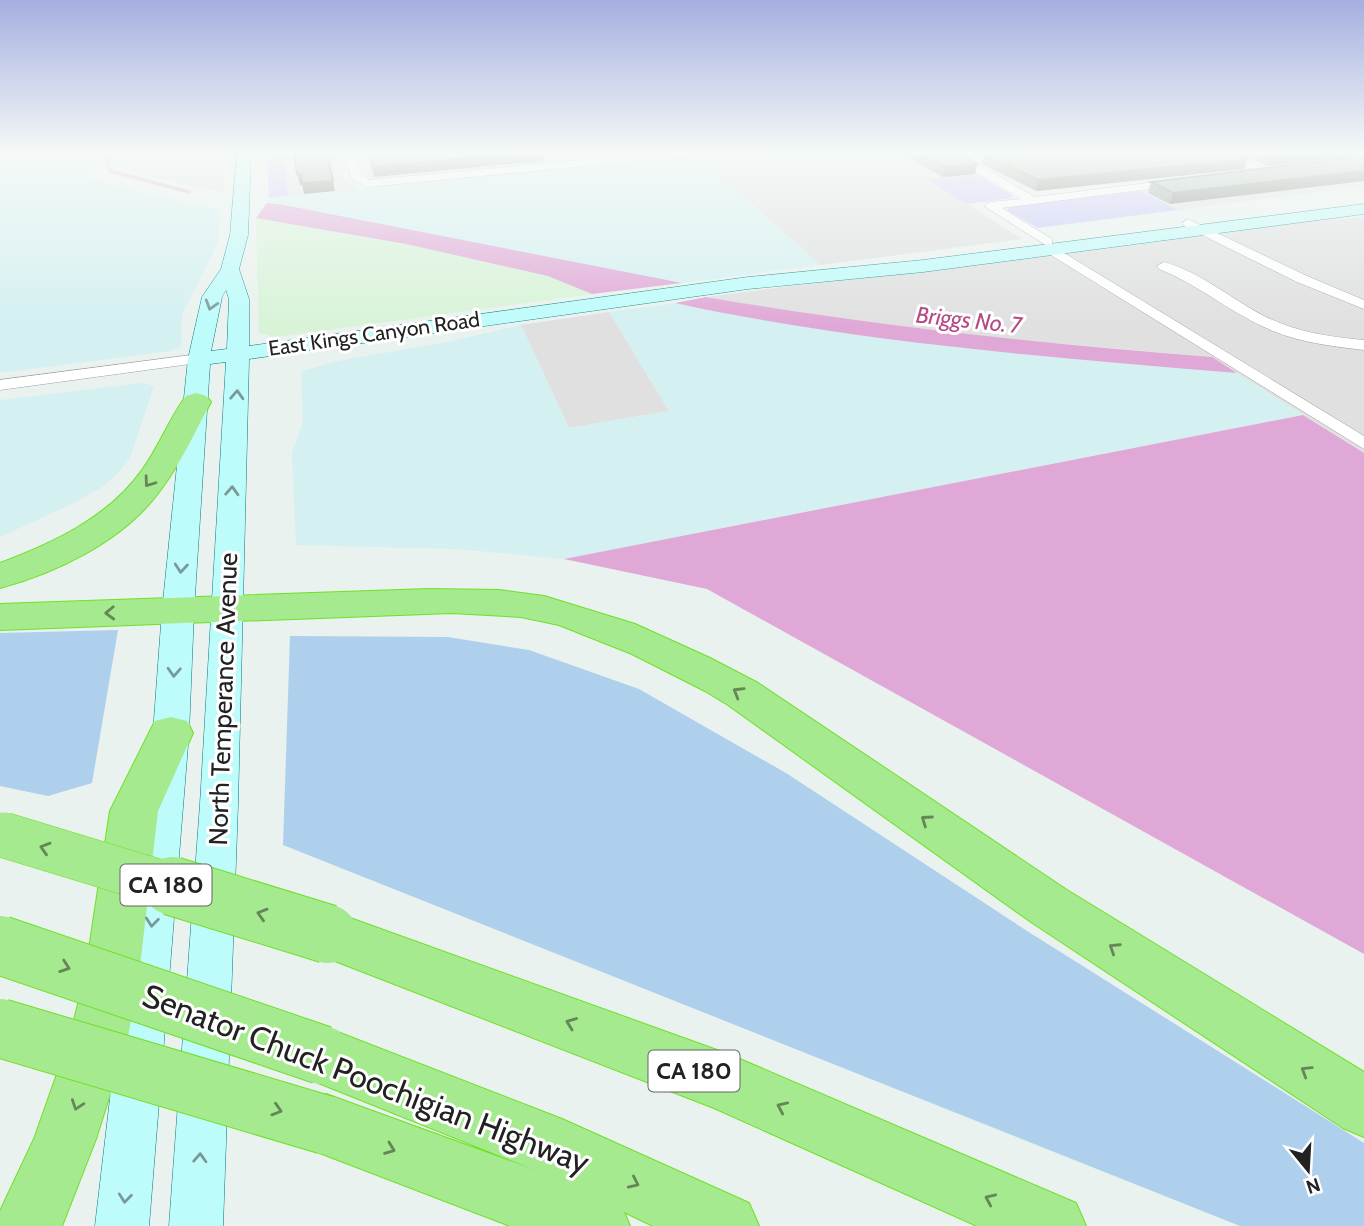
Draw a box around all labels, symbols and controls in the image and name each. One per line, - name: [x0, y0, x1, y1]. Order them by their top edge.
- one-way arrow: [204, 298, 219, 310]
- water label: Briggs No. 7: [915, 301, 1025, 340]
- street label: East Kings Canyon Road: [267, 306, 481, 361]
- one-way arrow: [229, 389, 244, 400]
- one-way arrow: [145, 474, 158, 487]
- one-way arrow: [224, 485, 239, 496]
- street label: North Temperance Avenue: [202, 552, 244, 846]
- one-way arrow: [174, 562, 189, 574]
- one-way arrow: [104, 606, 115, 621]
- one-way arrow: [167, 666, 182, 677]
- one-way arrow: [733, 687, 746, 700]
- one-way arrow: [921, 816, 934, 828]
- one-way arrow: [39, 841, 51, 856]
- road number: CA 180: [120, 864, 212, 906]
- one-way arrow: [257, 908, 269, 922]
- one-way arrow: [145, 917, 160, 928]
- one-way arrow: [1109, 943, 1122, 956]
- one-way arrow: [58, 959, 70, 973]
- street label: Senator Chuck Poochigian Highway: [137, 975, 595, 1182]
- one-way arrow: [565, 1018, 577, 1032]
- road number: CA 180: [648, 1050, 740, 1092]
- one-way arrow: [1301, 1066, 1314, 1079]
- one-way arrow: [71, 1098, 85, 1111]
- one-way arrow: [270, 1101, 282, 1116]
- one-way arrow: [777, 1102, 789, 1116]
- north arrow: [1273, 1135, 1343, 1205]
- one-way arrow: [383, 1140, 395, 1154]
- one-way arrow: [192, 1152, 207, 1163]
- text: N: [1303, 1173, 1323, 1199]
- one-way arrow: [627, 1175, 639, 1189]
- one-way arrow: [117, 1192, 132, 1203]
- one-way arrow: [985, 1193, 997, 1207]

